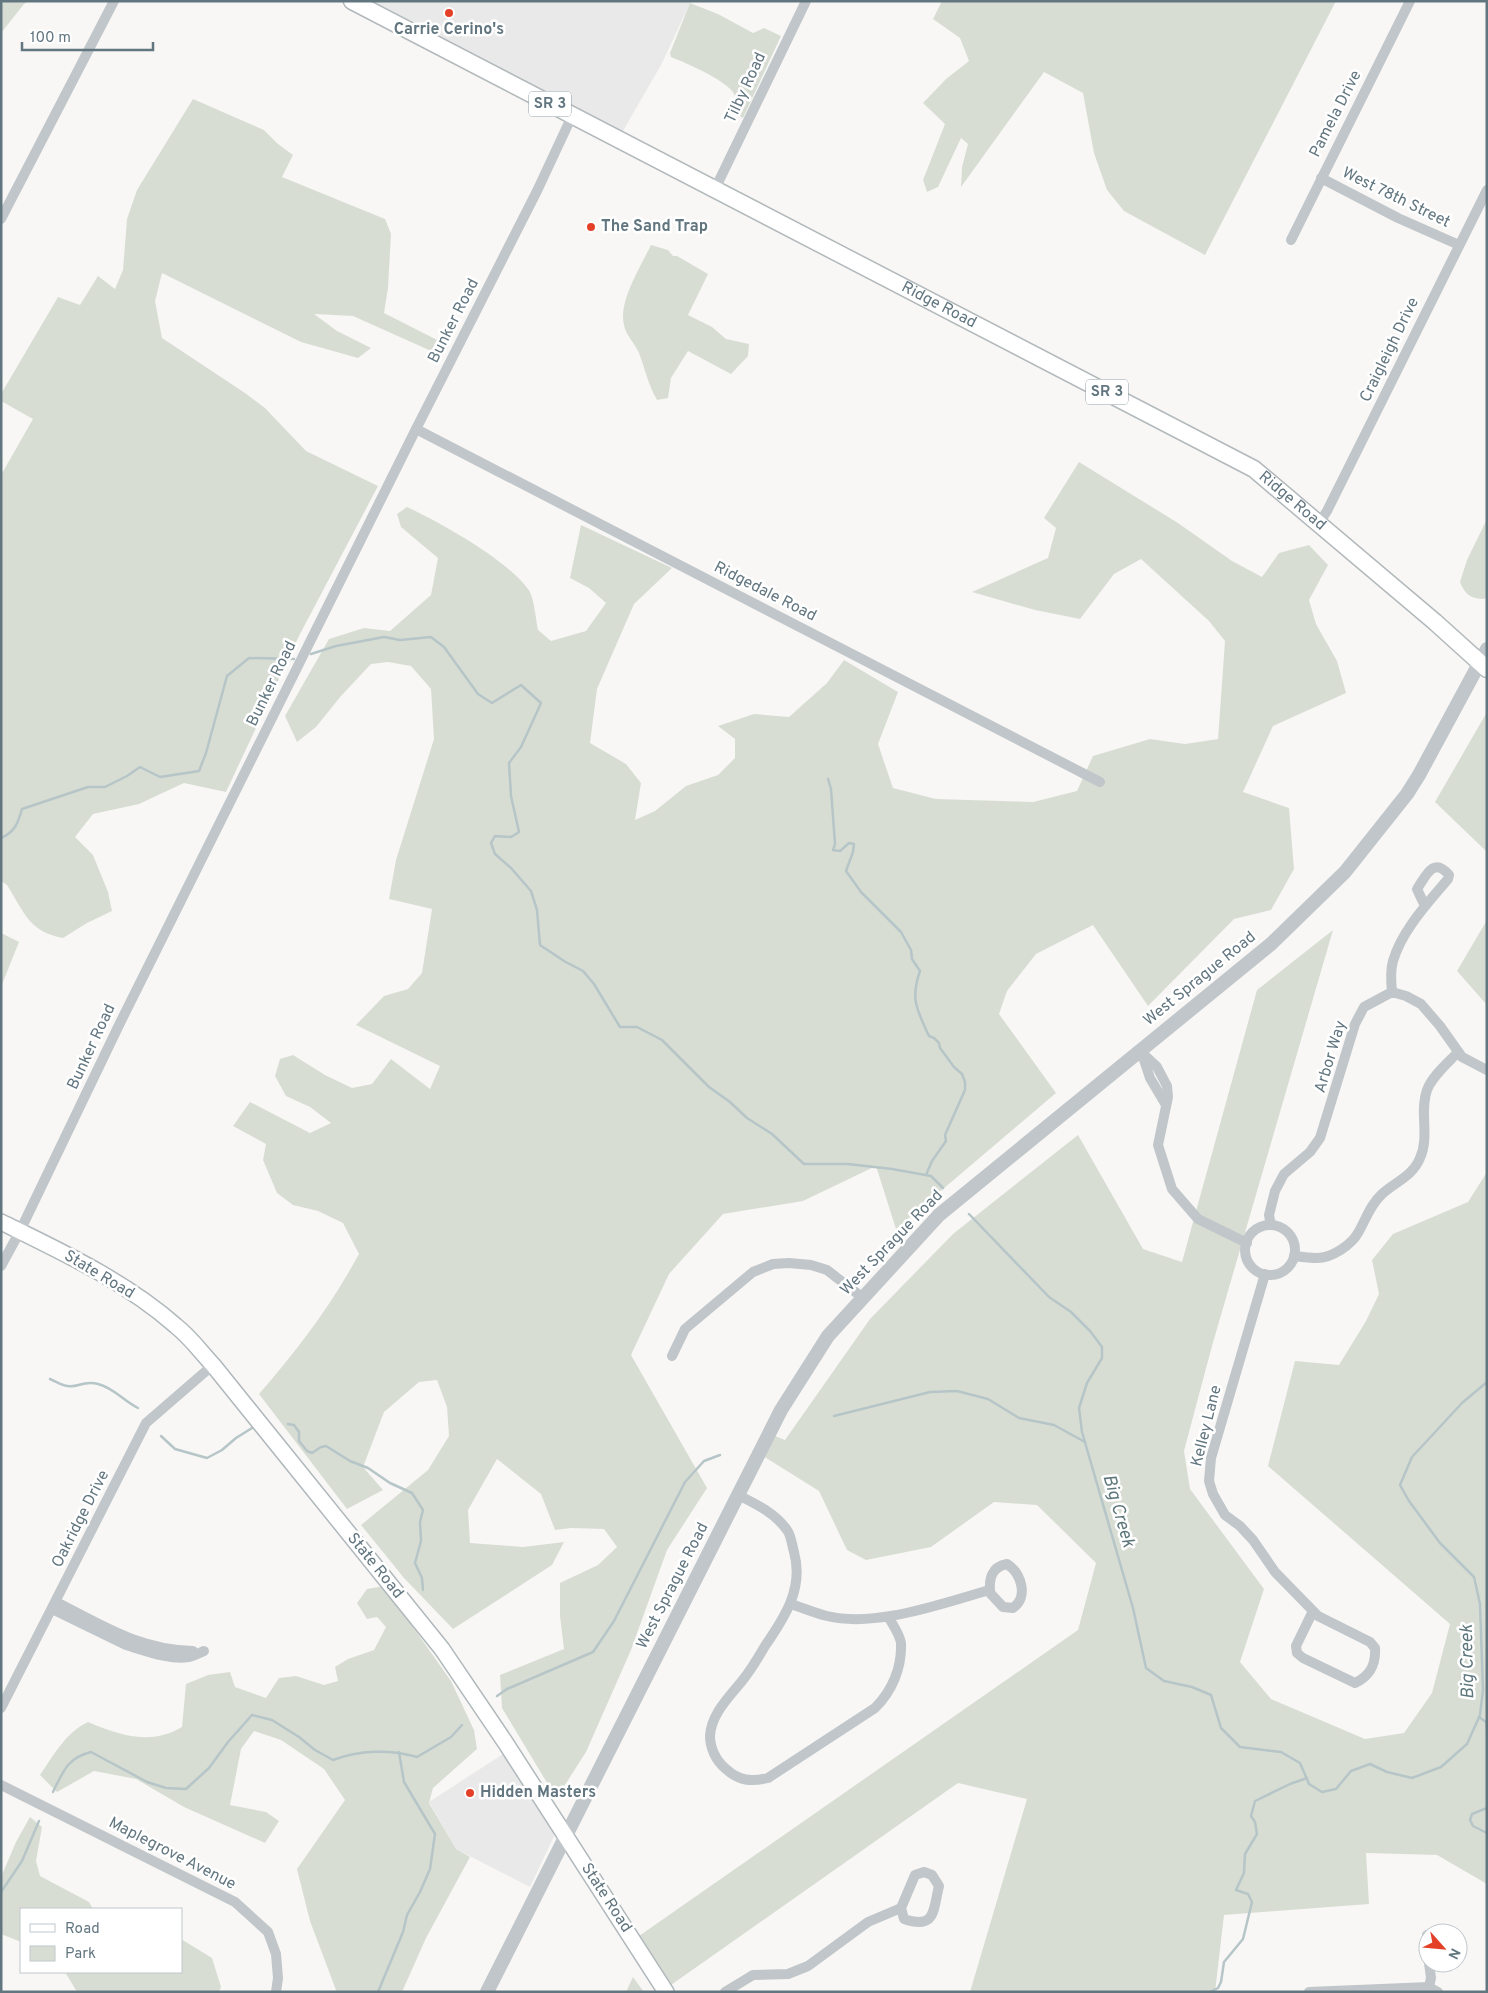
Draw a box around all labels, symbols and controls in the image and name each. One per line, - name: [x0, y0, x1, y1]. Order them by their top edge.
- marker: Carrie Cerino's: [443, 7, 455, 19]
- scale bar: [22, 20, 154, 52]
- place label: Carrie Cerino's: [394, 20, 504, 40]
- text: 100 m: [30, 29, 71, 48]
- street label: Tilby Road: [721, 49, 771, 127]
- street label: Pamela Drive: [1306, 67, 1366, 161]
- road number: SR 3: [529, 92, 571, 116]
- street label: West 78th Street: [1339, 163, 1453, 233]
- place label: The Sand Trap: [601, 217, 708, 237]
- marker: The Sand Trap: [585, 221, 597, 233]
- street label: Bunker Road: [424, 275, 484, 367]
- street label: Ridge Road: [898, 278, 980, 333]
- street label: Craigleigh Drive: [1356, 294, 1424, 406]
- road number: SR 3: [1086, 380, 1128, 404]
- street label: Ridge Road: [1254, 467, 1330, 535]
- street label: Ridgedale Road: [710, 558, 820, 626]
- street label: Bunker Road: [243, 638, 301, 730]
- street label: West Sprague Road: [1140, 927, 1260, 1031]
- street label: Bunker Road: [63, 1001, 121, 1093]
- street label: Arbor Way: [1311, 1018, 1351, 1096]
- street label: West Sprague Road: [836, 1186, 948, 1300]
- street label: State Road: [60, 1246, 138, 1304]
- street label: Kelley Lane: [1187, 1383, 1227, 1469]
- street label: Oakridge Drive: [48, 1467, 114, 1571]
- water label: Big Creek: [1097, 1472, 1140, 1551]
- street label: West Sprague Road: [632, 1519, 714, 1653]
- street label: State Road: [342, 1529, 408, 1603]
- water label: Big Creek: [1456, 1623, 1480, 1700]
- place label: Hidden Masters: [480, 1783, 596, 1803]
- marker: Hidden Masters: [464, 1787, 476, 1799]
- street label: Maplegrove Avenue: [105, 1813, 239, 1895]
- street label: State Road: [576, 1860, 636, 1936]
- legend: [20, 1908, 182, 1973]
- text: Road: [65, 1920, 100, 1939]
- north arrow: [1418, 1923, 1468, 1973]
- text: Park: [65, 1945, 96, 1964]
- text: N: [1443, 1945, 1463, 1962]

